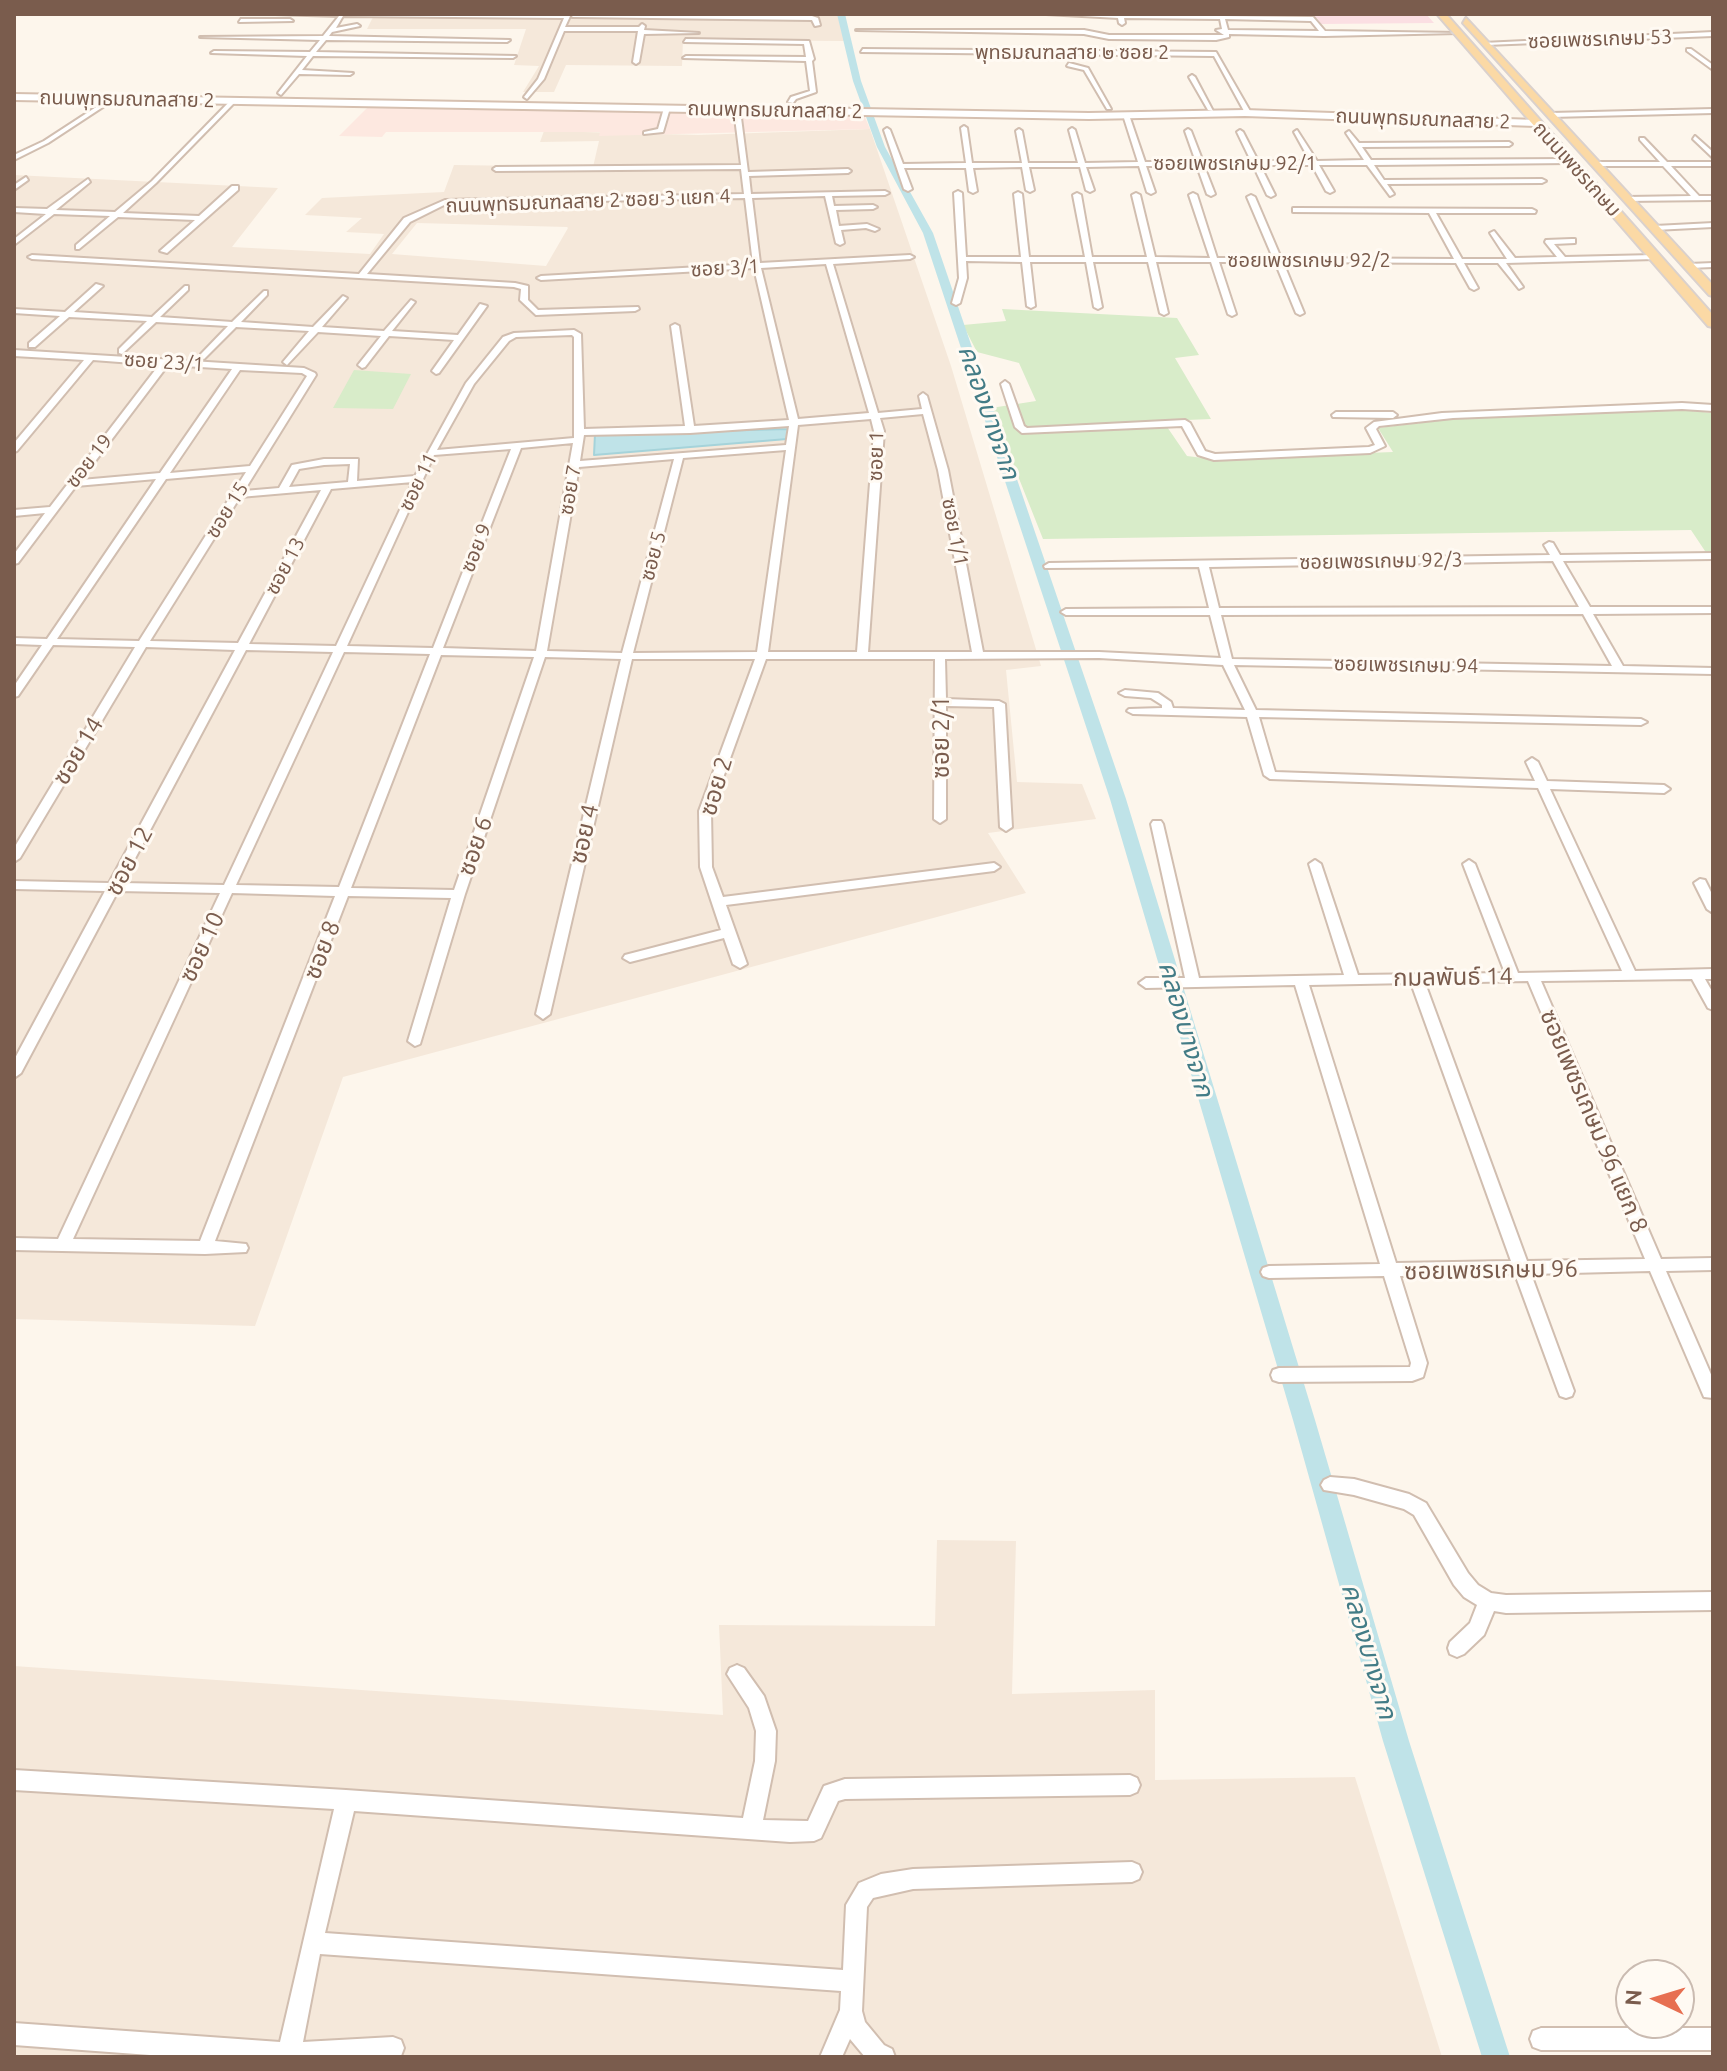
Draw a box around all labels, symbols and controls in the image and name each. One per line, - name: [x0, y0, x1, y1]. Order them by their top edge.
- street label: ซอยเพชรเกษม 53: [1527, 24, 1673, 54]
- street label: พุทธมณฑลสาย ๒ ซอย 2: [975, 40, 1169, 64]
- street label: ถนนพุทธมณฑลสาย 2: [39, 85, 215, 113]
- street label: ถนนพุทธมณฑลสาย 2: [687, 96, 863, 124]
- street label: ถนนพุทธมณฑลสาย 2: [1335, 104, 1511, 134]
- street label: ถนนเพชรเกษม: [1528, 116, 1626, 222]
- street label: ซอยเพชรเกษม 92/1: [1153, 151, 1317, 175]
- street label: ถนนพุทธมณฑลสาย 2 ซอย 3 แยก 4: [445, 184, 731, 218]
- street label: ซอยเพชรเกษม 92/2: [1227, 248, 1391, 272]
- street label: ซอย 3/1: [690, 254, 760, 282]
- water label: คลองบางจาก: [951, 341, 1027, 483]
- street label: ซอย 23/1: [123, 347, 205, 377]
- street label: ซอย 19: [61, 429, 117, 493]
- street label: ซอย 1: [863, 430, 889, 482]
- street label: ซอย 11: [394, 449, 442, 515]
- street label: ซอย 7: [554, 463, 586, 517]
- street label: ซอย 15: [200, 478, 254, 542]
- street label: ซอย 1/1: [937, 496, 973, 568]
- street label: ซอย 9: [455, 520, 497, 576]
- street label: ซอย 5: [635, 529, 671, 583]
- street label: ซอย 13: [260, 533, 310, 599]
- street label: ซอยเพชรเกษม 92/3: [1299, 548, 1463, 574]
- street label: ซอยเพชรเกษม 94: [1333, 652, 1479, 678]
- street label: ซอย 2/1: [927, 696, 955, 778]
- street label: ซอย 14: [47, 712, 109, 790]
- street label: ซอย 2: [693, 753, 739, 819]
- street label: ซอย 4: [563, 801, 605, 867]
- street label: ซอย 6: [452, 813, 498, 879]
- street label: ซอย 12: [99, 822, 159, 900]
- street label: ซอย 10: [173, 907, 231, 987]
- street label: ซอย 8: [298, 917, 346, 983]
- water label: คลองบางจาก: [1152, 957, 1220, 1101]
- street label: กมลพันธ์ 14: [1393, 962, 1513, 992]
- street label: ซอยเพชรเกษม 96 แยก 8: [1534, 1005, 1654, 1237]
- street label: ซอยเพชรเกษม 96: [1404, 1254, 1578, 1286]
- water label: คลองบางจาก: [1335, 1579, 1403, 1723]
- north arrow: [1615, 1959, 1695, 2039]
- text: N: [1620, 1988, 1646, 2007]

